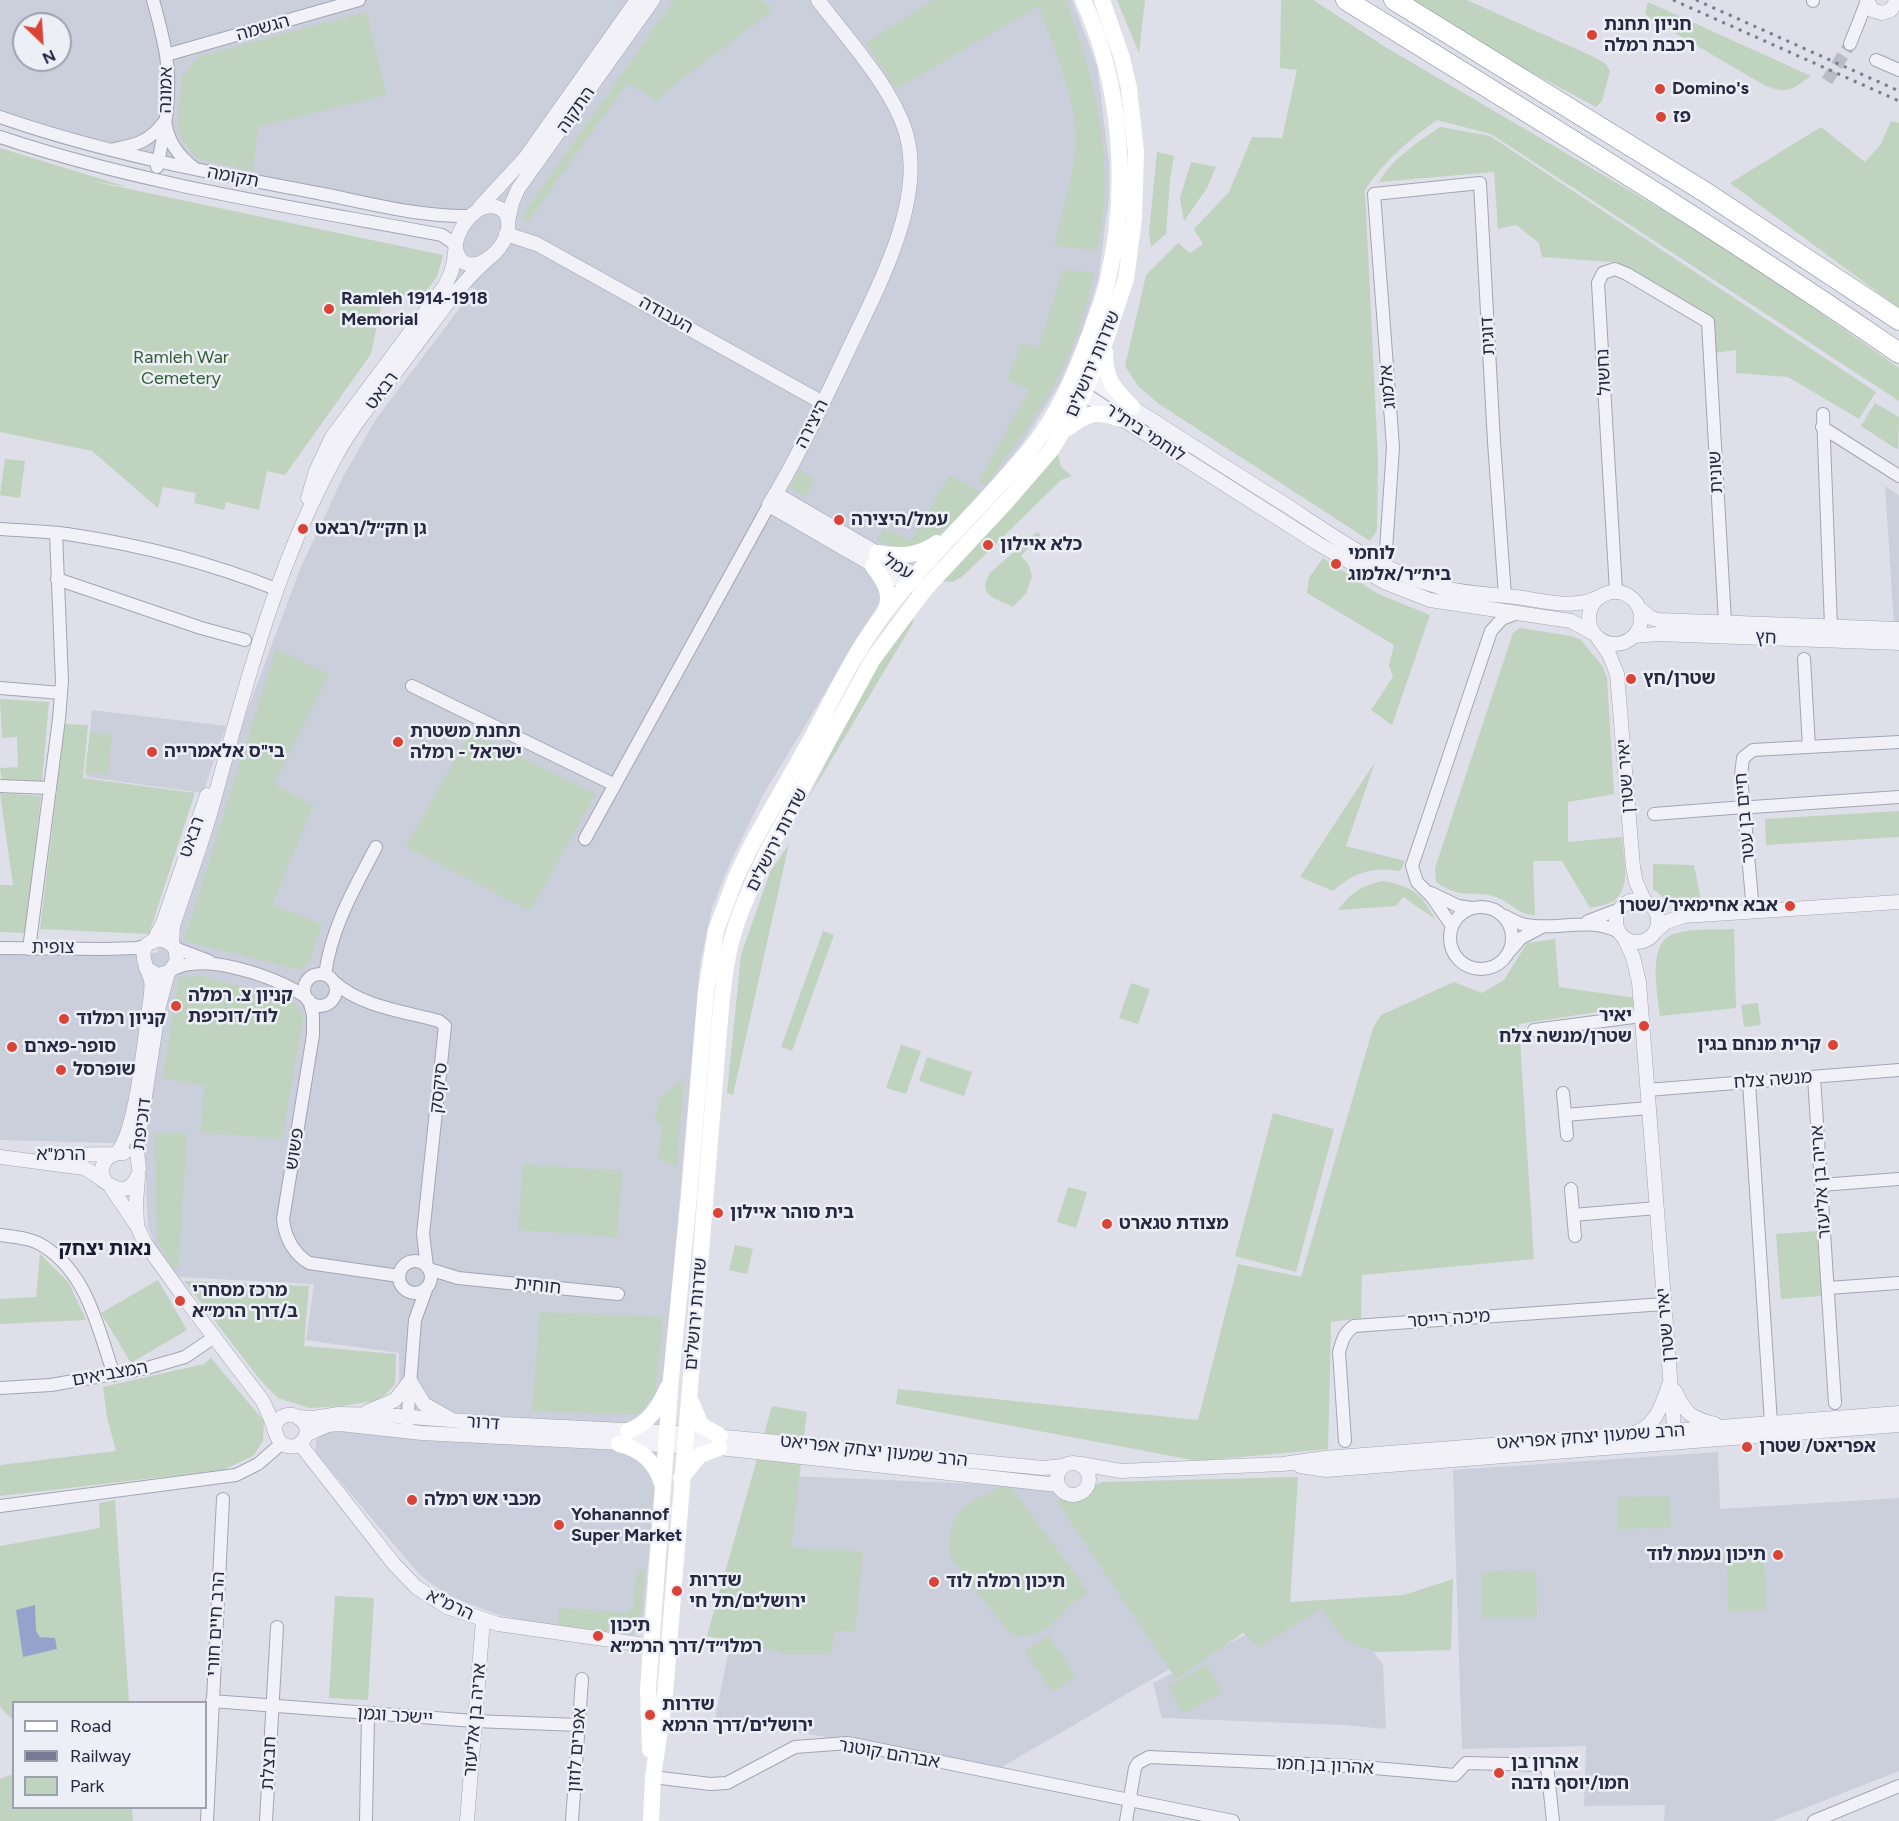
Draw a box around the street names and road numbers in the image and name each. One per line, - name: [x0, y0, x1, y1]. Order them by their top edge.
- street label: הגשמה: [234, 10, 292, 46]
- street label: אמונה: [155, 66, 177, 114]
- street label: התקוה: [552, 83, 600, 137]
- street label: תקומה: [205, 161, 261, 193]
- street label: העבודה: [635, 291, 697, 339]
- street label: שדרות ירושלים: [1061, 308, 1125, 420]
- street label: דוגית: [1476, 316, 1500, 356]
- street label: נחשול: [1592, 348, 1616, 396]
- street label: אלמוג: [1375, 364, 1401, 410]
- street label: רבאט: [361, 368, 403, 414]
- street label: היצירה: [791, 396, 833, 452]
- street label: לוחמי בית"ר: [1101, 399, 1189, 467]
- street label: שונית: [1704, 450, 1728, 494]
- street label: עמל: [879, 549, 917, 585]
- street label: חץ: [1755, 627, 1777, 649]
- street label: יאיר שטרן: [1613, 738, 1639, 814]
- street label: חיים בן עטר: [1730, 772, 1760, 864]
- street label: שדרות ירושלים: [742, 785, 812, 895]
- street label: רבאט: [175, 814, 209, 860]
- street label: צופית: [31, 937, 75, 959]
- street label: סיקסק: [426, 1061, 452, 1115]
- street label: מנשה צלח: [1733, 1066, 1813, 1094]
- street label: דוכיפת: [128, 1097, 156, 1151]
- street label: אריה בן אליעזר: [1806, 1124, 1836, 1240]
- street label: פשוש: [281, 1126, 309, 1172]
- street label: הרמ"א: [36, 1144, 86, 1166]
- street label: שדרות ירושלים: [680, 1257, 712, 1371]
- street label: חוחית: [514, 1273, 562, 1299]
- street label: יאיר שטרן: [1652, 1287, 1680, 1363]
- street label: מיכה רייסר: [1407, 1305, 1491, 1333]
- street label: המצביאים: [70, 1357, 150, 1391]
- street label: דרור: [466, 1411, 500, 1435]
- street label: הרב שמעון יצחק אפריאט: [1496, 1420, 1686, 1454]
- street label: הרב שמעון יצחק אפריאט: [779, 1430, 969, 1472]
- street label: הרב חיים חורי: [202, 1571, 230, 1677]
- street label: הרמ"א: [423, 1585, 477, 1625]
- street label: אריה בן אליעזר: [459, 1662, 491, 1778]
- street label: יישכר וגמן: [356, 1703, 434, 1729]
- street label: אפרים לוזון: [563, 1707, 591, 1793]
- street label: אברהם קוטנר: [837, 1734, 941, 1774]
- street label: חבצלת: [257, 1736, 281, 1790]
- street label: אהרון בן חמו: [1276, 1753, 1374, 1779]

